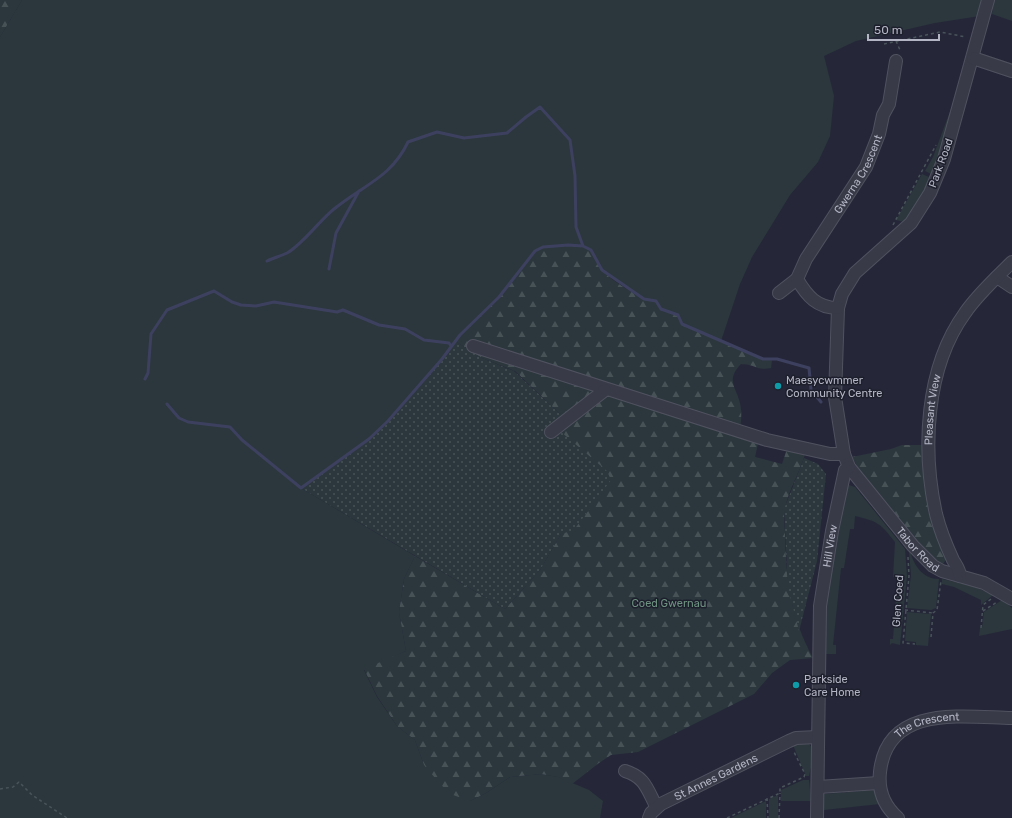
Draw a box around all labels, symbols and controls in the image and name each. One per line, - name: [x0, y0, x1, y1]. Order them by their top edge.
- scale bar: [868, 16, 939, 42]
- text: 50 m: [874, 23, 902, 37]
- street label: Gwerna Crescent: [831, 132, 885, 216]
- street label: Park Road: [926, 137, 956, 189]
- street label: Pleasant View: [922, 372, 943, 445]
- place label: Maesycwmmer Community Centre: [786, 374, 883, 400]
- marker: Maesycwmmer Community Centre: [773, 381, 783, 391]
- street label: Hill View: [820, 523, 840, 568]
- street label: Tabor Road: [894, 524, 942, 575]
- street label: Glen Coed: [890, 575, 906, 627]
- park label: Coed Gwernau: [632, 597, 706, 610]
- place label: Parkside Care Home: [804, 673, 860, 699]
- marker: Parkside Care Home: [791, 680, 801, 690]
- street label: The Crescent: [892, 710, 960, 740]
- street label: St Annes Gardens: [672, 751, 760, 803]

